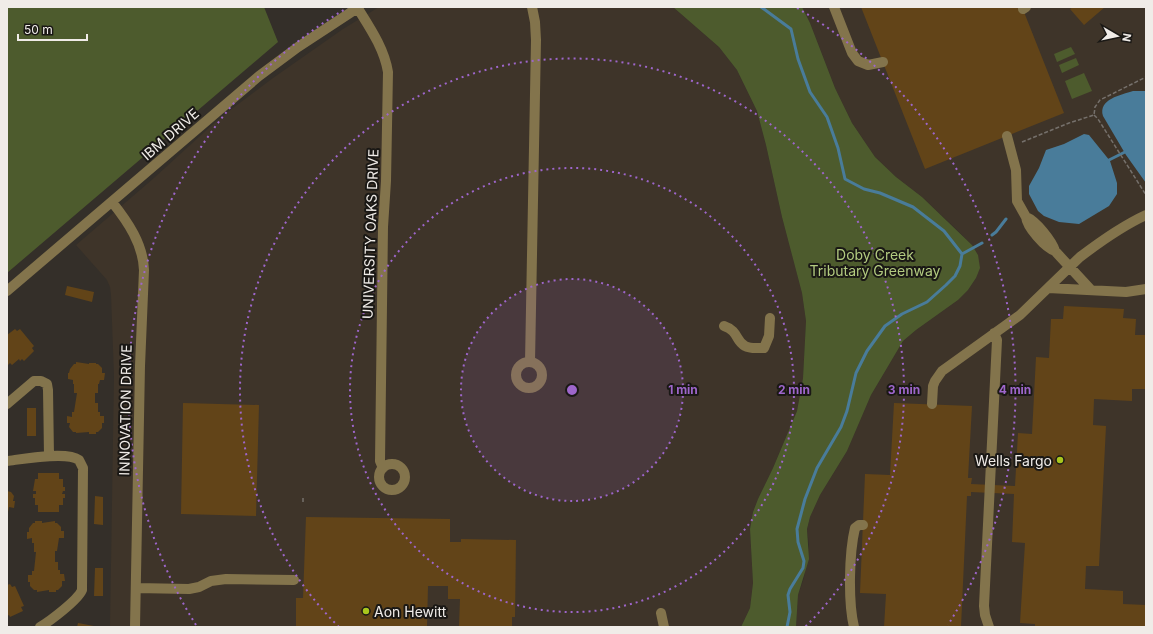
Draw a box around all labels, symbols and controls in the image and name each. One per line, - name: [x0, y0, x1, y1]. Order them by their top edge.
- scale bar: [18, 16, 87, 42]
- north arrow: [1097, 16, 1137, 56]
- text: 50 m: [24, 22, 53, 37]
- text: N: [1119, 32, 1134, 43]
- street label: IBM DRIVE: [138, 104, 202, 164]
- street label: UNIVERSITY OAKS DRIVE: [359, 149, 381, 319]
- park label: Doby Creek Tributary Greenway: [810, 246, 941, 279]
- street label: INNOVATION DRIVE: [115, 344, 135, 476]
- text: 1 min: [668, 382, 698, 397]
- text: 2 min: [778, 382, 810, 397]
- text: 3 min: [888, 382, 920, 397]
- text: 4 min: [999, 382, 1031, 397]
- centre of rings: [565, 383, 579, 397]
- place label: Wells Fargo: [975, 452, 1052, 469]
- marker: Wells Fargo: [1055, 455, 1065, 465]
- place label: Aon Hewitt: [374, 603, 447, 620]
- marker: Aon Hewitt: [361, 606, 371, 616]

